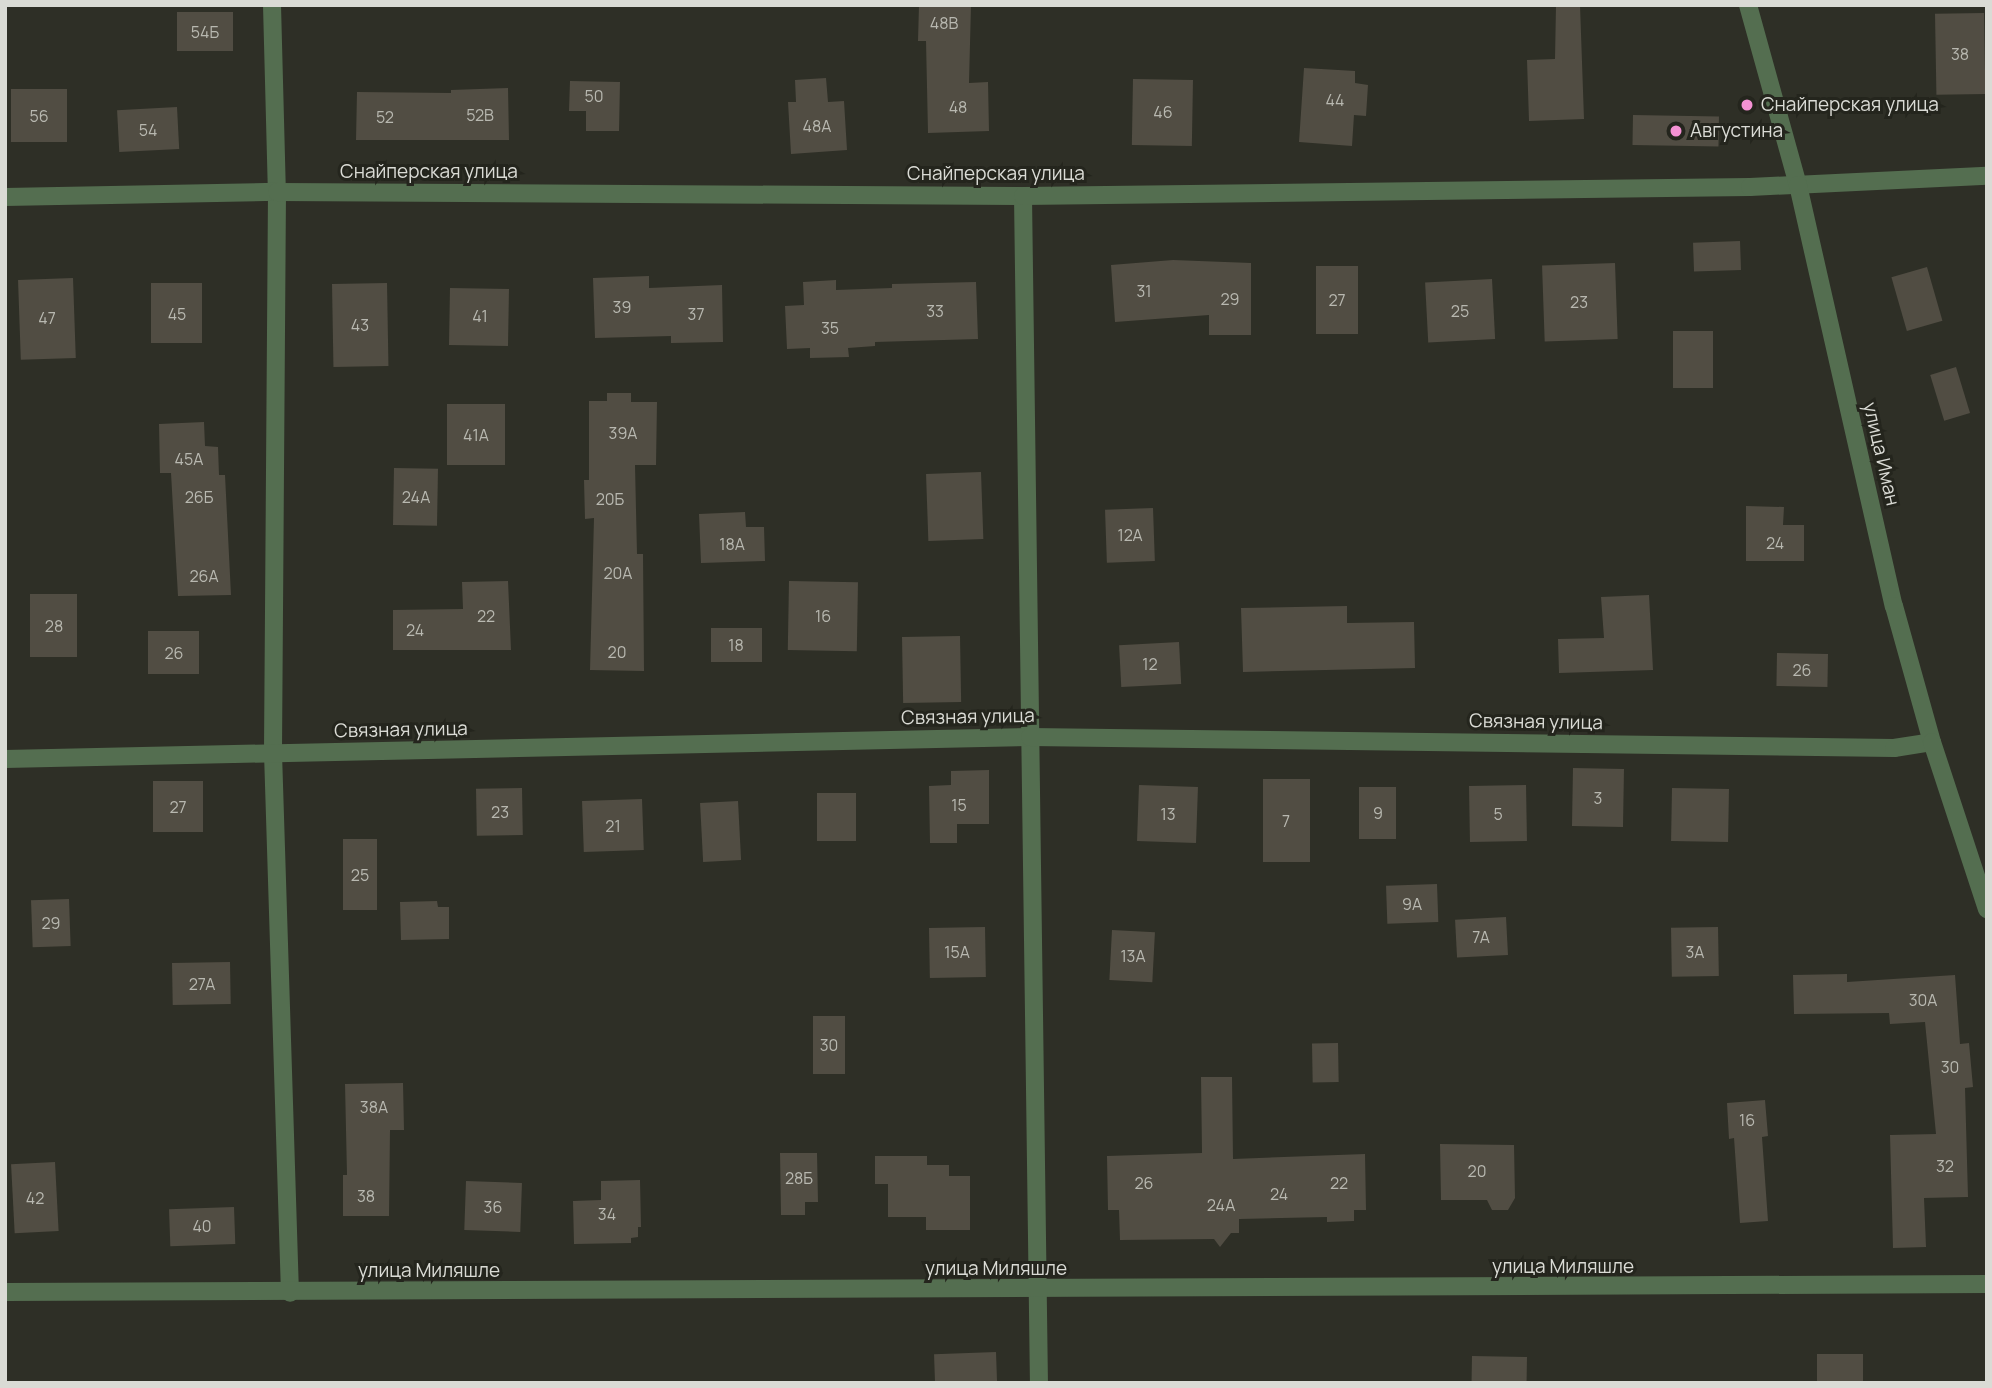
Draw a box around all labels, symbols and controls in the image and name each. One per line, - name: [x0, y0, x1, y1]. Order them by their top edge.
- house number: 48В: [930, 13, 958, 33]
- house number: 54Б: [191, 22, 219, 42]
- house number: 38: [1951, 44, 1969, 64]
- house number: 50: [585, 86, 603, 106]
- house number: 44: [1325, 90, 1345, 110]
- place label: Снайперская улица: [1761, 94, 1939, 116]
- house number: 48: [949, 97, 967, 117]
- marker: Снайперская улица: [1739, 97, 1755, 113]
- house number: 46: [1153, 102, 1173, 122]
- house number: 52В: [466, 105, 494, 125]
- house number: 56: [29, 106, 49, 126]
- house number: 52: [376, 107, 394, 127]
- house number: 48А: [803, 116, 831, 136]
- house number: 54: [139, 120, 157, 140]
- place label: Августина: [1690, 120, 1783, 142]
- marker: Августина: [1668, 123, 1684, 139]
- street label: Снайперская улица: [340, 161, 518, 183]
- street label: Снайперская улица: [907, 163, 1085, 185]
- house number: 31: [1136, 281, 1152, 301]
- house number: 29: [1220, 289, 1240, 309]
- house number: 27: [1328, 290, 1346, 310]
- house number: 23: [1570, 292, 1588, 312]
- house number: 39: [613, 297, 631, 317]
- house number: 33: [926, 301, 944, 321]
- house number: 25: [1451, 301, 1469, 321]
- house number: 45: [168, 304, 186, 324]
- house number: 37: [688, 304, 704, 324]
- house number: 41: [472, 306, 488, 326]
- house number: 47: [38, 308, 56, 328]
- house number: 43: [351, 315, 369, 335]
- house number: 35: [821, 318, 839, 338]
- street label: улица Иман: [1858, 400, 1904, 508]
- house number: 39А: [609, 423, 637, 443]
- house number: 41А: [463, 425, 489, 445]
- house number: 45А: [175, 449, 203, 469]
- house number: 26Б: [185, 487, 213, 507]
- house number: 24А: [402, 487, 430, 507]
- house number: 20Б: [596, 489, 624, 509]
- house number: 12А: [1117, 525, 1143, 545]
- house number: 24: [1766, 533, 1784, 553]
- house number: 18А: [719, 534, 745, 554]
- house number: 20А: [603, 563, 633, 583]
- house number: 26А: [189, 566, 219, 586]
- house number: 22: [477, 606, 495, 626]
- house number: 16: [815, 606, 831, 626]
- house number: 28: [45, 616, 63, 636]
- house number: 24: [406, 620, 424, 640]
- house number: 18: [728, 635, 744, 655]
- house number: 20: [608, 642, 626, 662]
- house number: 26: [164, 643, 184, 663]
- house number: 12: [1142, 654, 1158, 674]
- house number: 26: [1792, 660, 1812, 680]
- street label: Связная улица: [901, 704, 1035, 730]
- street label: Связная улица: [1469, 709, 1603, 735]
- street label: Связная улица: [334, 717, 468, 743]
- house number: 3: [1594, 788, 1602, 808]
- house number: 15: [951, 795, 967, 815]
- house number: 27: [169, 797, 187, 817]
- house number: 23: [491, 802, 509, 822]
- house number: 9: [1373, 803, 1383, 823]
- house number: 13: [1160, 804, 1176, 824]
- house number: 5: [1493, 804, 1503, 824]
- house number: 7: [1282, 811, 1290, 831]
- house number: 21: [605, 816, 621, 836]
- house number: 25: [351, 865, 369, 885]
- house number: 9А: [1402, 894, 1422, 914]
- house number: 29: [41, 913, 61, 933]
- house number: 7А: [1472, 927, 1490, 947]
- house number: 15А: [944, 942, 970, 962]
- house number: 3А: [1686, 942, 1704, 962]
- house number: 13А: [1120, 946, 1146, 966]
- house number: 27А: [189, 974, 215, 994]
- house number: 30А: [1909, 990, 1937, 1010]
- house number: 30: [820, 1035, 838, 1055]
- house number: 30: [1941, 1057, 1959, 1077]
- house number: 38А: [360, 1097, 388, 1117]
- house number: 16: [1739, 1110, 1755, 1130]
- house number: 32: [1936, 1156, 1954, 1176]
- house number: 20: [1468, 1161, 1486, 1181]
- house number: 28Б: [785, 1168, 813, 1188]
- house number: 26: [1134, 1173, 1154, 1193]
- house number: 22: [1330, 1173, 1348, 1193]
- house number: 24: [1270, 1184, 1288, 1204]
- house number: 38: [357, 1186, 375, 1206]
- house number: 42: [26, 1188, 44, 1208]
- house number: 24А: [1207, 1195, 1235, 1215]
- house number: 36: [484, 1197, 502, 1217]
- house number: 34: [598, 1204, 616, 1224]
- house number: 40: [192, 1216, 212, 1236]
- street label: улица Миляшле: [1492, 1256, 1634, 1278]
- street label: улица Миляшле: [925, 1258, 1067, 1280]
- street label: улица Миляшле: [358, 1260, 500, 1282]

